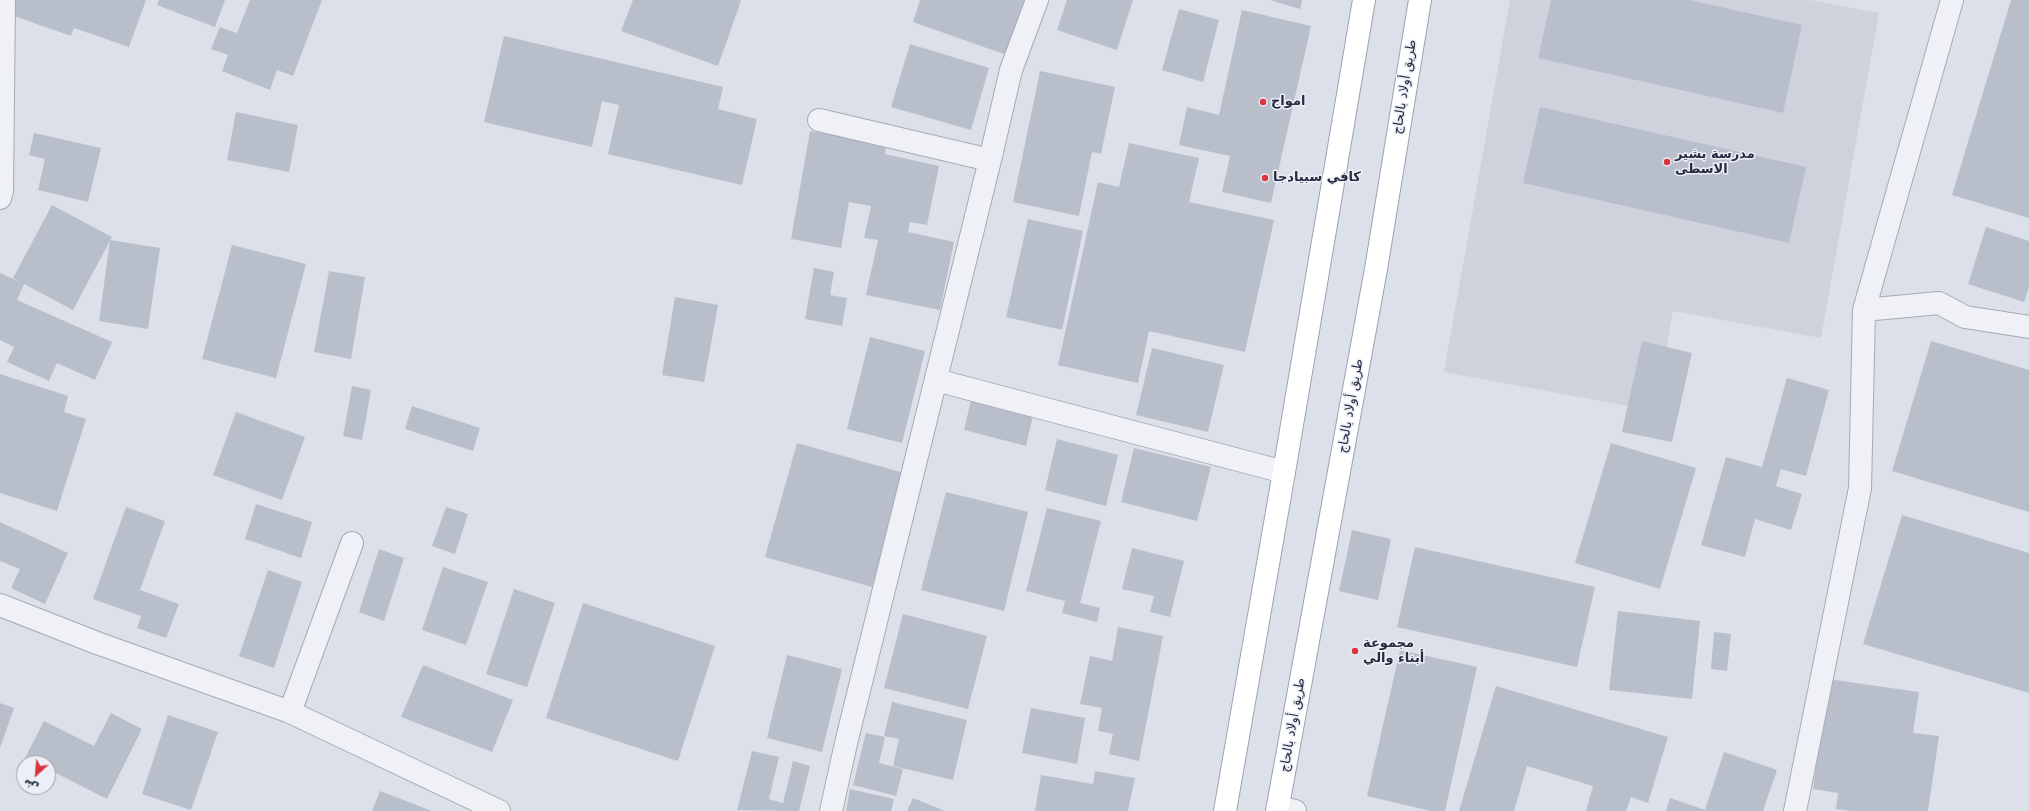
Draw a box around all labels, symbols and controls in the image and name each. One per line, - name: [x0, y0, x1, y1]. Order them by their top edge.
- street label: طريق أولاد بالحاج: [1390, 39, 1420, 135]
- place label: امواج: [1271, 94, 1305, 110]
- marker: امواج: [1258, 97, 1268, 107]
- place label: مدرسة بشير الاسطى: [1675, 147, 1755, 178]
- marker: مدرسة بشير الاسطى: [1662, 157, 1672, 167]
- place label: كافي سبيادجا: [1273, 170, 1361, 186]
- marker: كافي سبيادجا: [1260, 173, 1270, 183]
- street label: طريق أولاد بالحاج: [1335, 358, 1367, 454]
- place label: مجموعة أبناء والي: [1363, 636, 1424, 667]
- marker: مجموعة أبناء والي: [1350, 646, 1360, 656]
- street label: طريق أولاد بالحاج: [1277, 677, 1309, 773]
- north arrow: [16, 755, 56, 795]
- text: ش: [21, 776, 41, 795]

